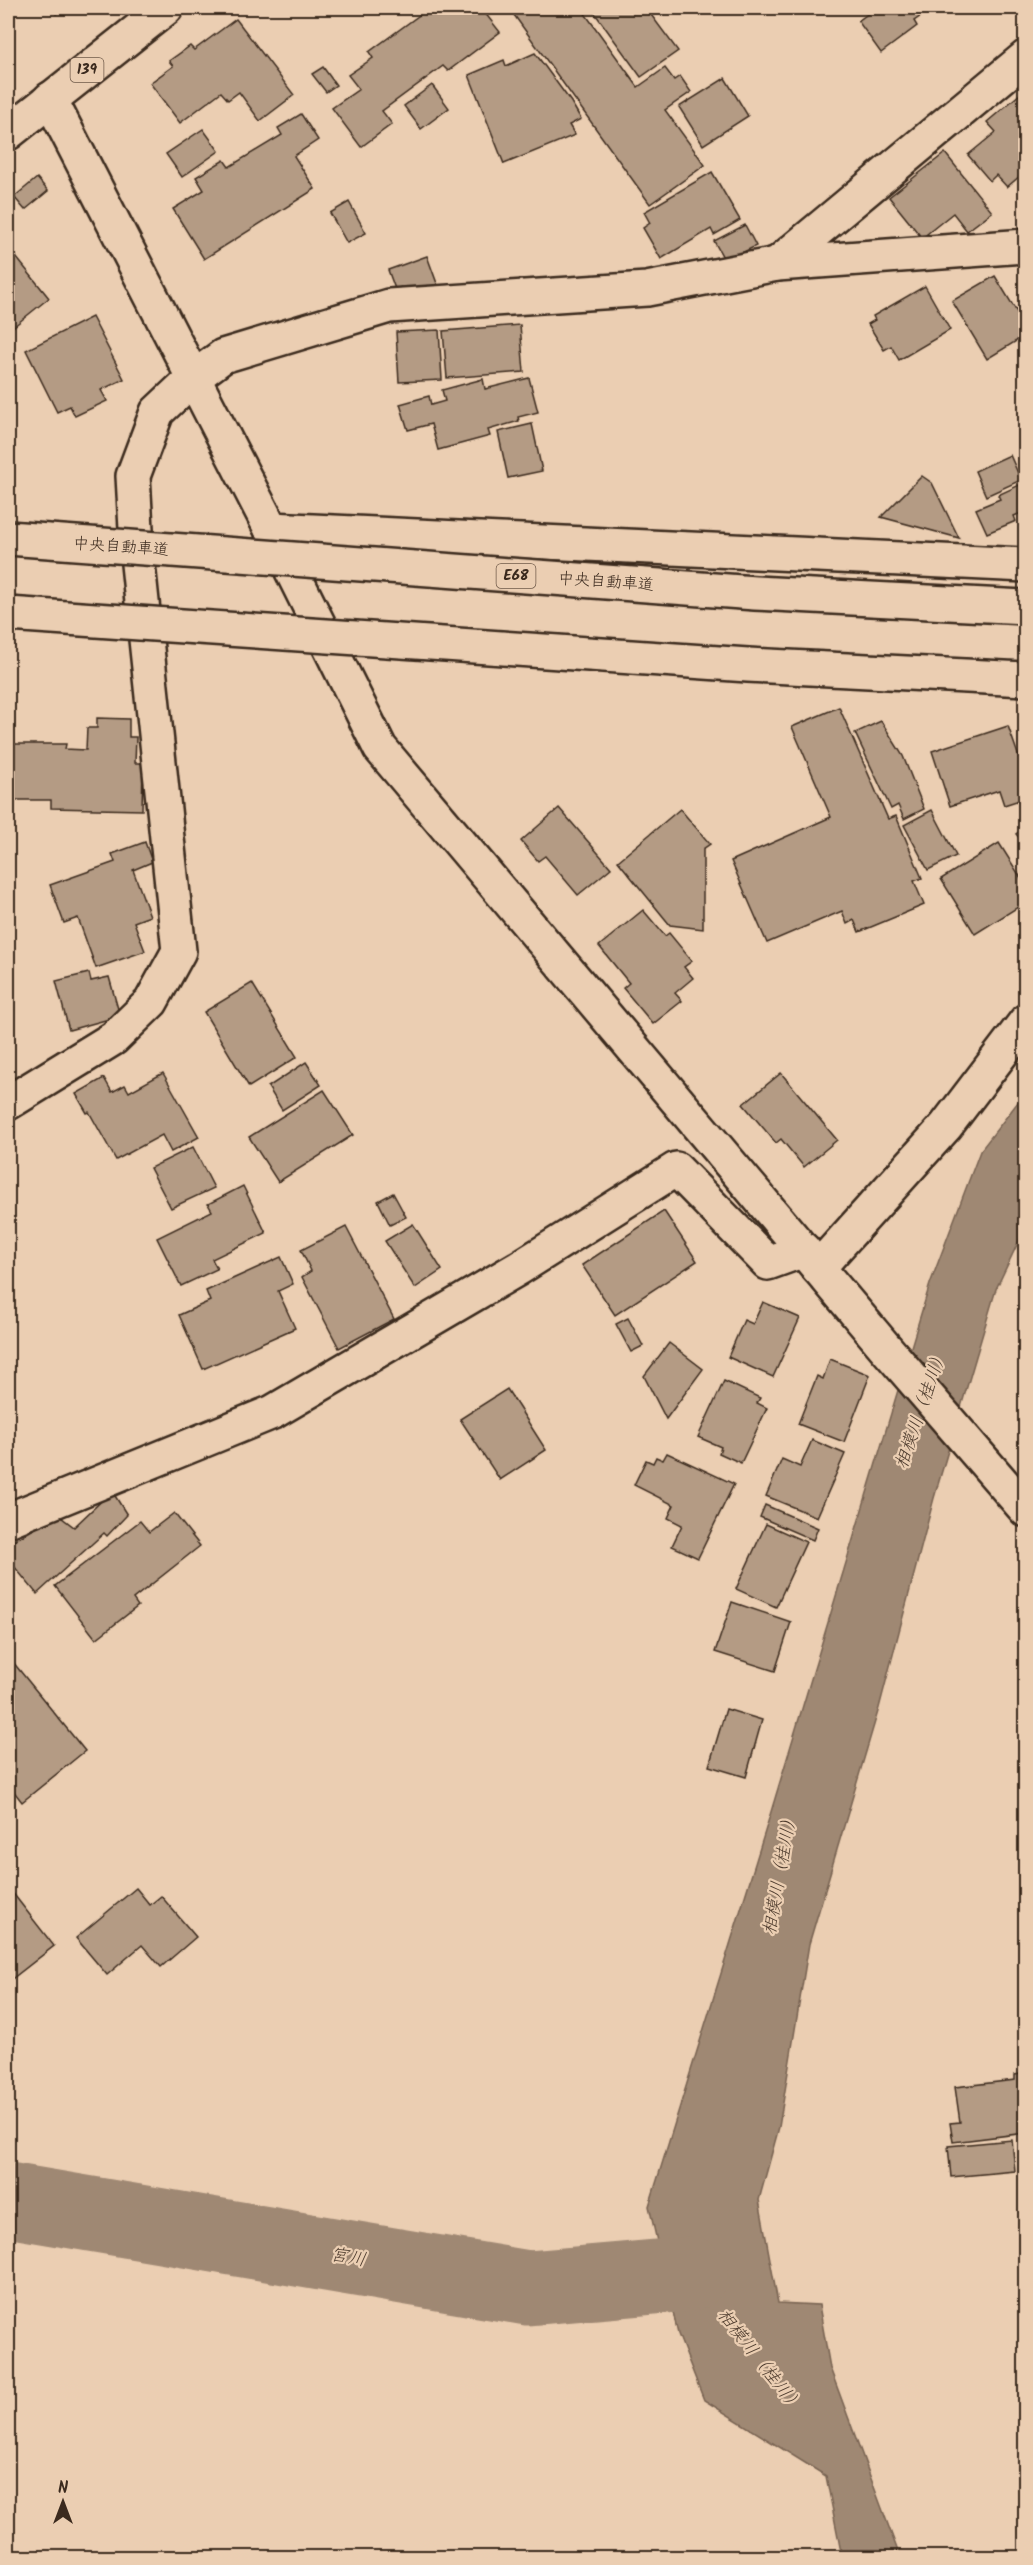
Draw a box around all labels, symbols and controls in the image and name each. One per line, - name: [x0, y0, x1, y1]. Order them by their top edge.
- road number: 139: [70, 58, 104, 82]
- street label: 中央自動車道: [72, 531, 170, 563]
- road number: E68: [496, 564, 536, 588]
- street label: 中央自動車道: [557, 566, 655, 598]
- water label: 相模川（桂川）: [888, 1345, 956, 1473]
- water label: 相模川（桂川）: [756, 1808, 806, 1938]
- water label: 宮川: [328, 2241, 368, 2275]
- water label: 相模川（桂川）: [709, 2302, 809, 2420]
- north arrow: [33, 2472, 93, 2532]
- text: N: [58, 2476, 68, 2501]

